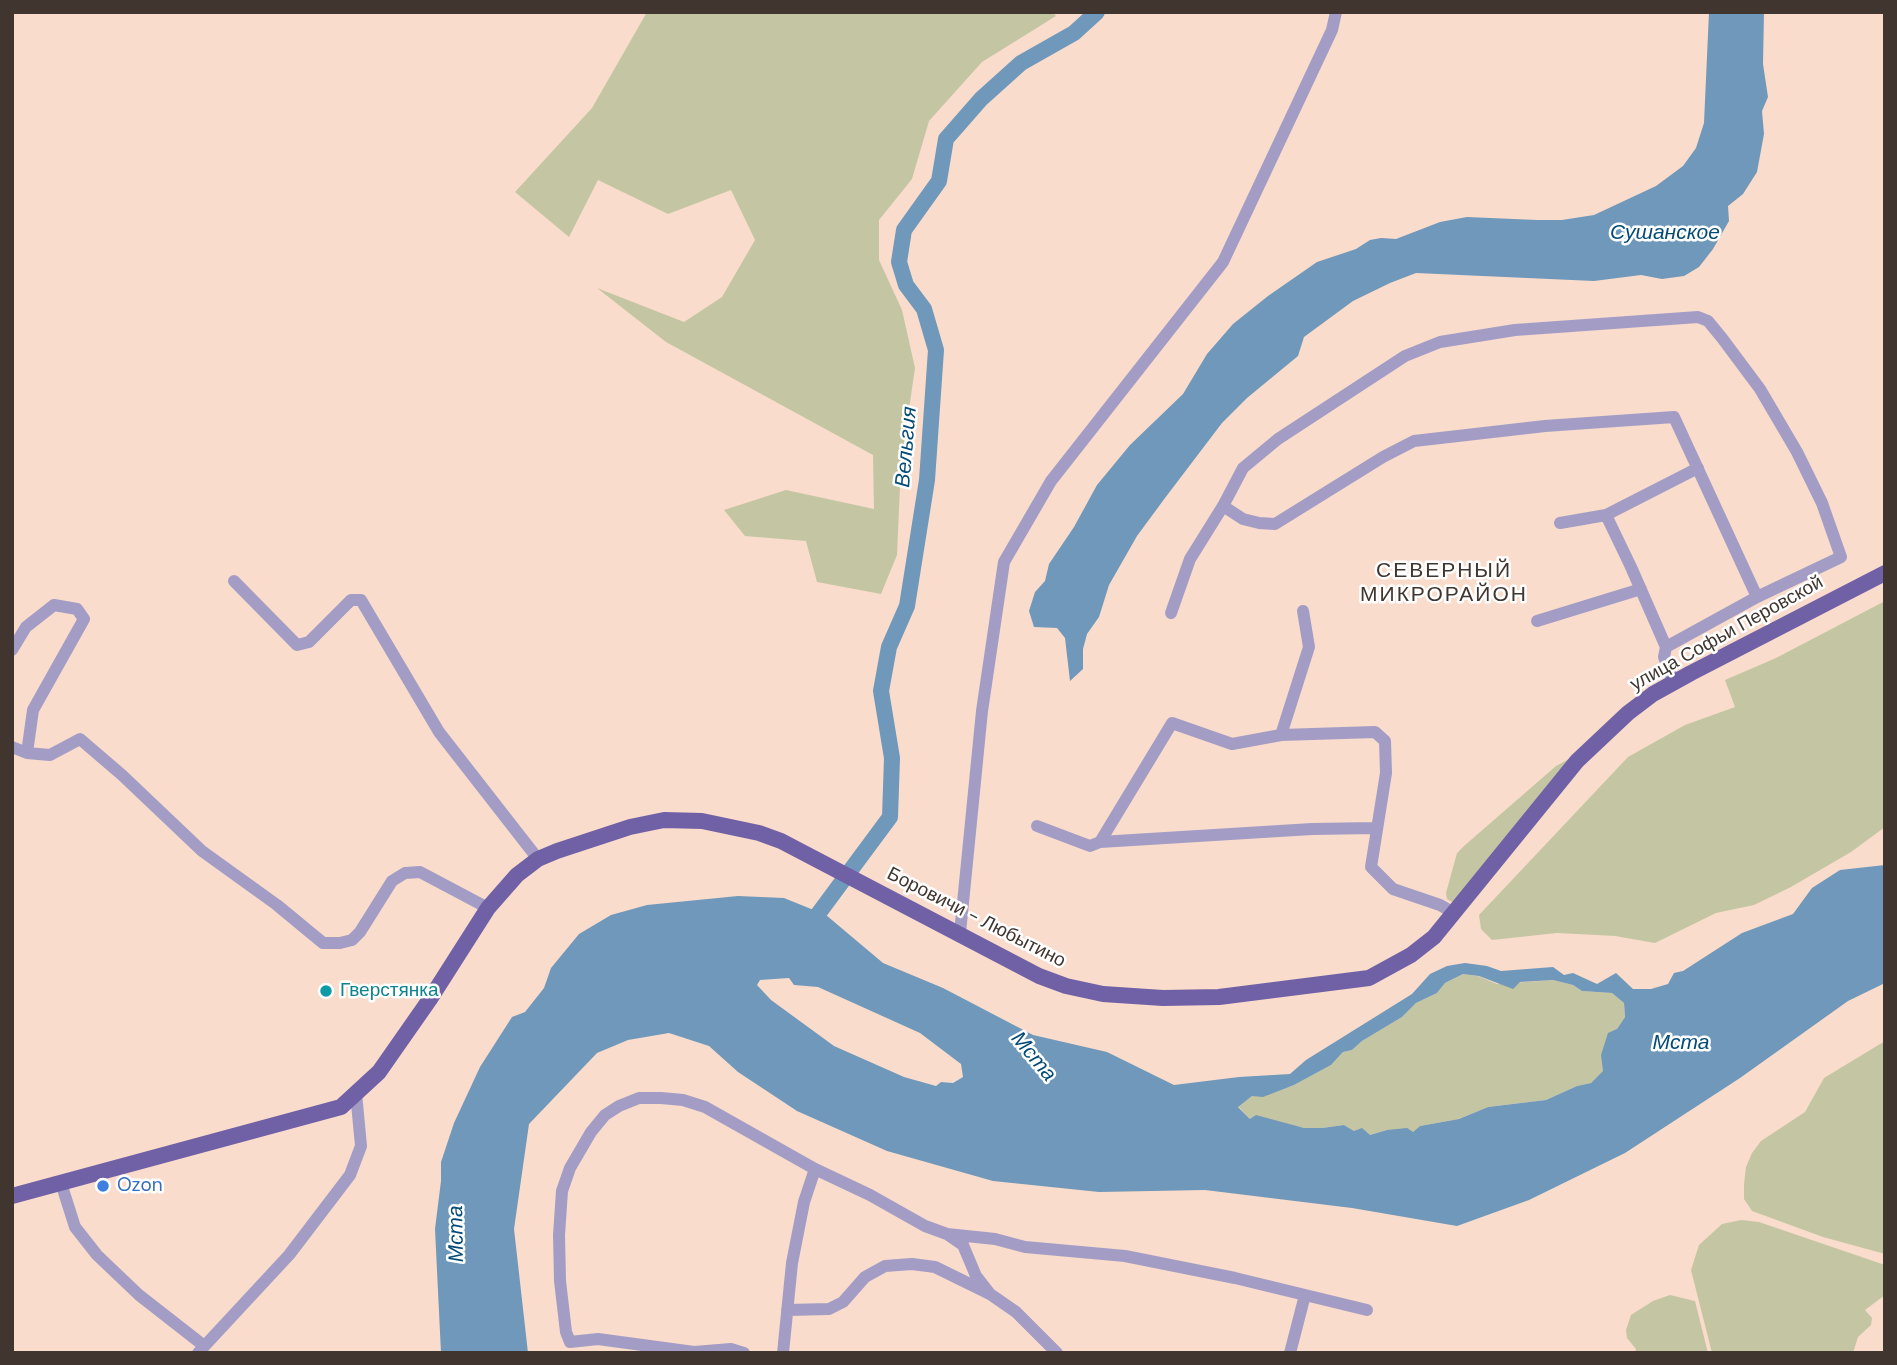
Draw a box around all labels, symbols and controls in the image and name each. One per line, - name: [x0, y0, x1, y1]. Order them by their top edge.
- water label: Сушанское: [1610, 220, 1720, 246]
- water label: Вельгия: [891, 405, 923, 489]
- district label: СЕВЕРНЫЙ МИКРОРАЙОН: [1361, 558, 1527, 608]
- street label: улица Софьи Перовской: [1626, 571, 1828, 697]
- street label: Боровичи - Любытино: [883, 863, 1069, 973]
- place label: Гверстянка: [340, 980, 439, 1002]
- marker: Гверстянка: [318, 983, 334, 999]
- water label: Мста: [1005, 1027, 1061, 1087]
- water label: Мста: [1653, 1030, 1709, 1056]
- place label: Ozon: [117, 1175, 163, 1197]
- marker: Ozon: [95, 1178, 111, 1194]
- water label: Мста: [444, 1205, 470, 1263]

